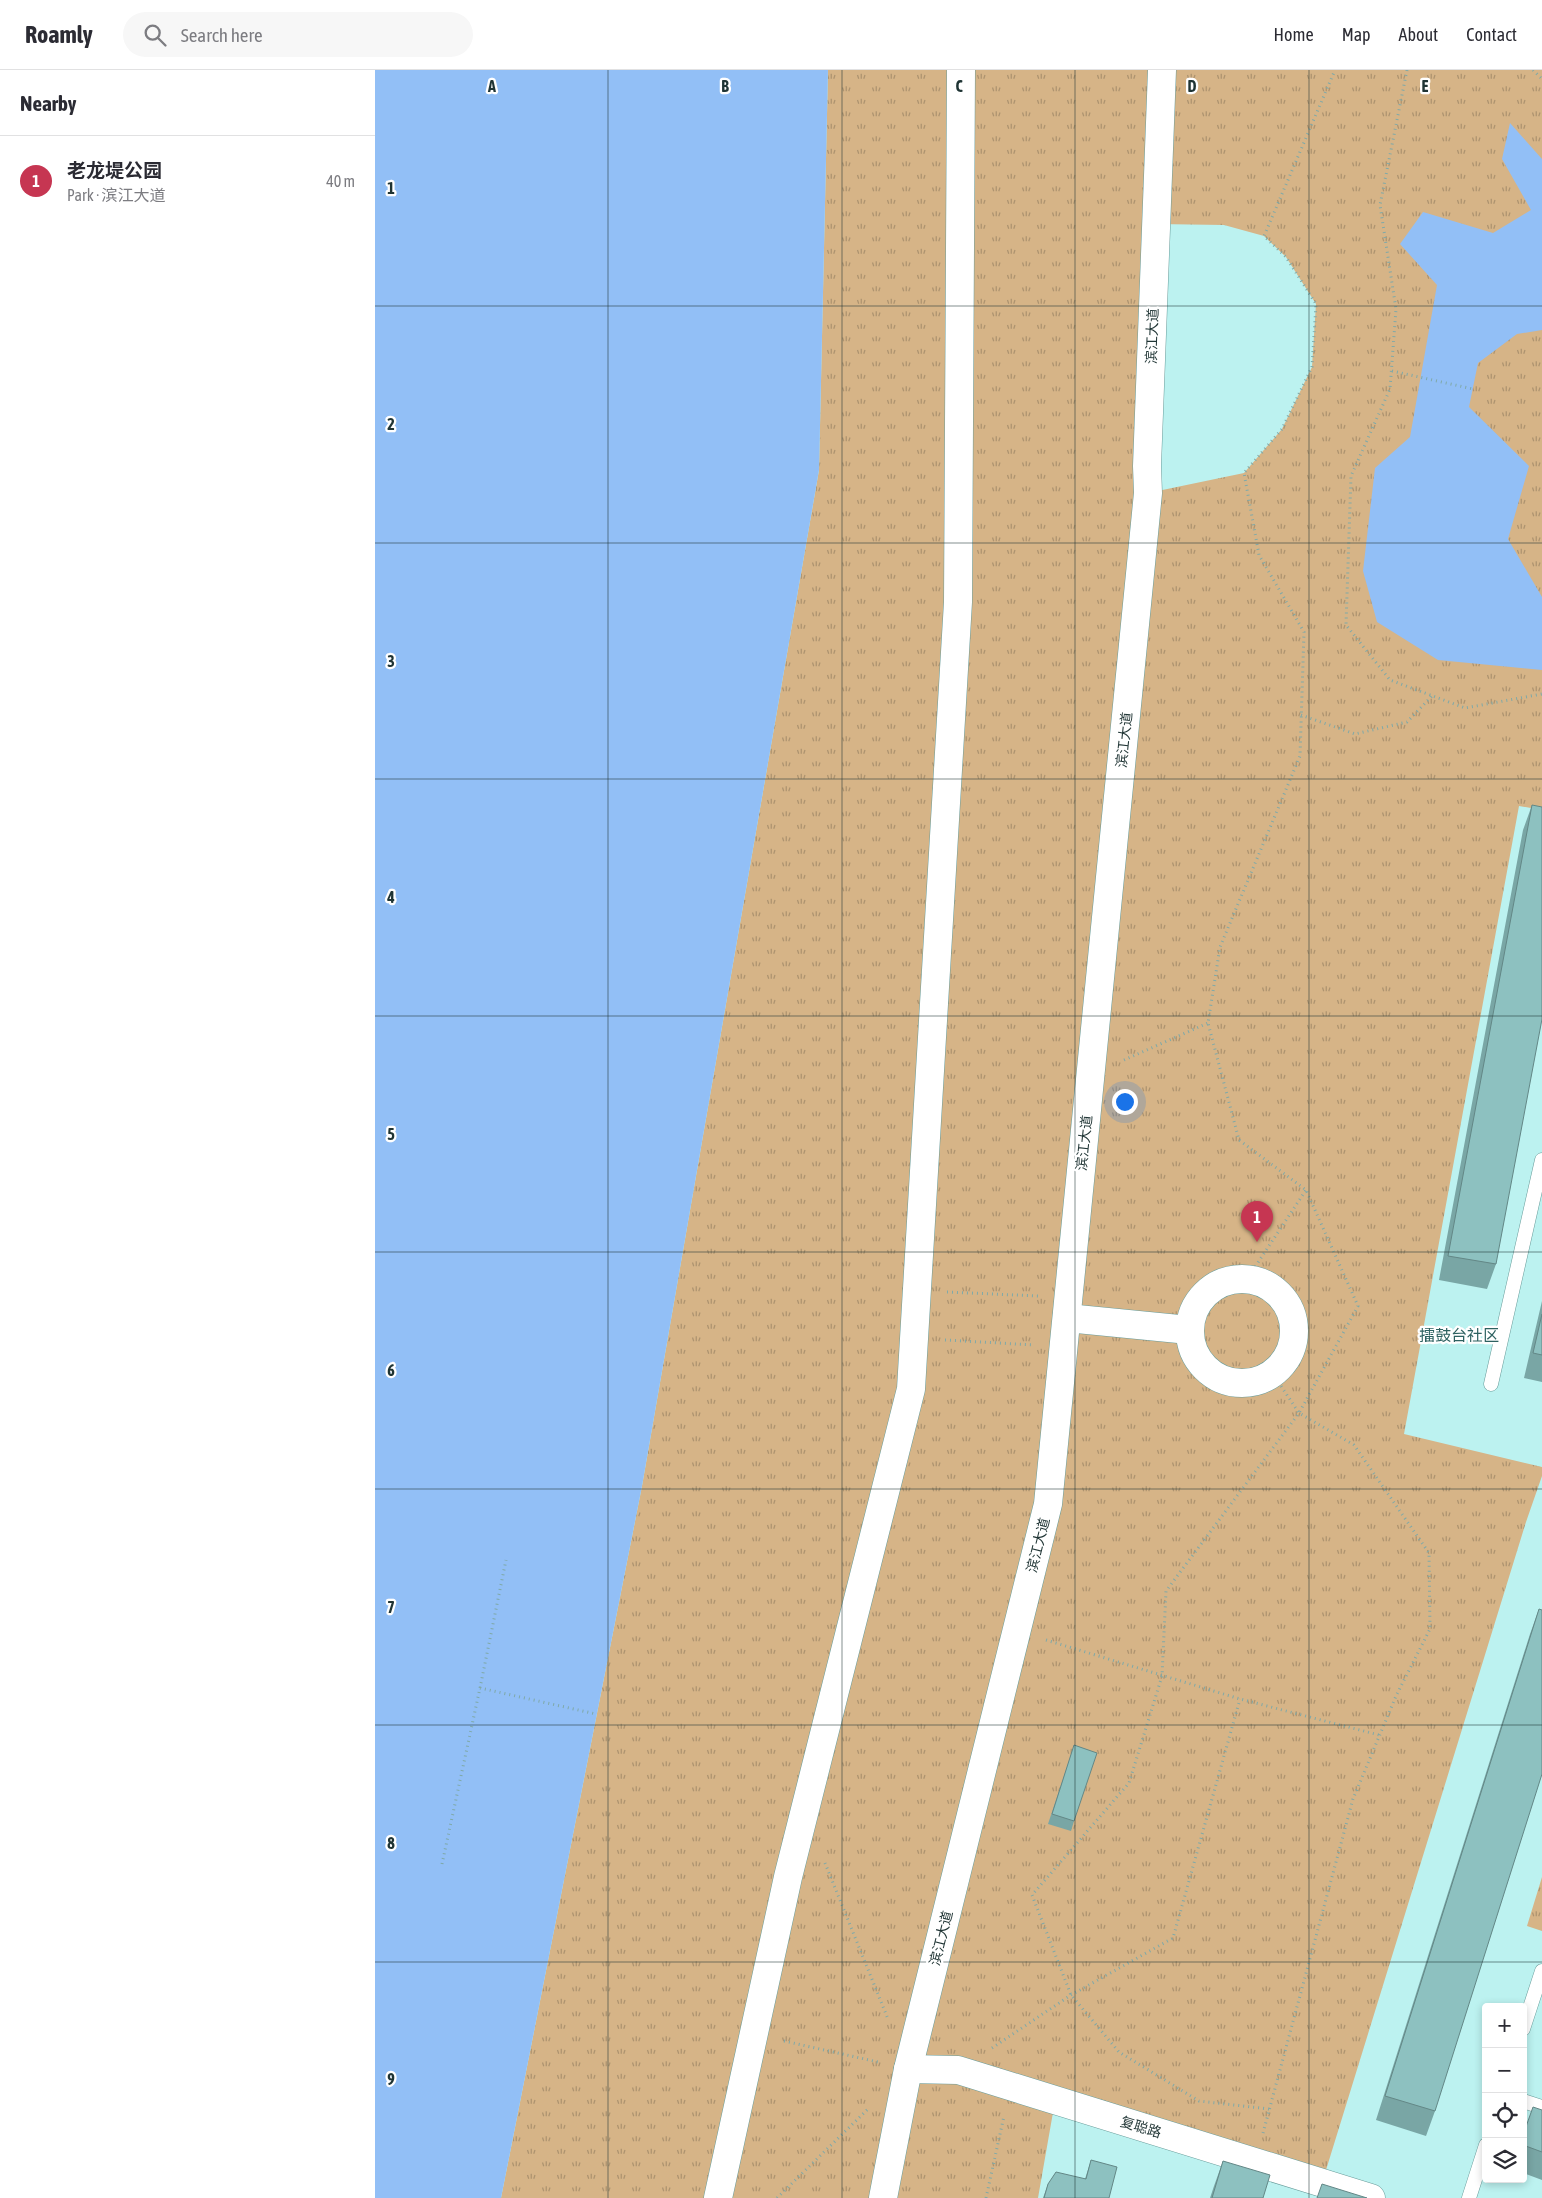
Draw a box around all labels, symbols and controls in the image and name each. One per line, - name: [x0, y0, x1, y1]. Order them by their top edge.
- search box: [123, 12, 473, 57]
- text: Roamly: [25, 21, 93, 48]
- icon: search: [141, 21, 169, 49]
- text: Search here: [181, 24, 263, 46]
- text: Home: [1274, 24, 1314, 45]
- text: Map: [1342, 24, 1371, 45]
- text: About: [1399, 24, 1438, 45]
- text: Contact: [1466, 24, 1517, 45]
- text: A: [487, 77, 496, 95]
- text: B: [721, 77, 729, 95]
- text: C: [955, 77, 963, 95]
- text: D: [1188, 77, 1197, 95]
- text: E: [1422, 77, 1429, 95]
- text: Nearby: [20, 91, 76, 115]
- text: 老龙堤公园: [67, 159, 162, 181]
- text: 1: [32, 172, 40, 190]
- text: 40 m: [326, 172, 355, 190]
- text: 1: [387, 179, 395, 197]
- text: Park · 滨江大道: [67, 186, 166, 204]
- street label: 滨江大道: [1143, 308, 1161, 364]
- text: 2: [387, 415, 395, 433]
- text: 3: [387, 652, 395, 670]
- street label: 滨江大道: [1113, 711, 1135, 769]
- text: 4: [386, 888, 395, 906]
- your location: [1112, 1089, 1138, 1115]
- street label: 滨江大道: [1073, 1114, 1095, 1172]
- text: 5: [387, 1125, 395, 1143]
- pin: 1: [1241, 1201, 1273, 1242]
- district label: 擂鼓台社区: [1419, 1326, 1499, 1344]
- text: 6: [387, 1361, 395, 1379]
- street label: 滨江大道: [1023, 1516, 1053, 1574]
- text: 7: [387, 1598, 395, 1616]
- text: 8: [387, 1834, 395, 1852]
- street label: 滨江大道: [926, 1909, 956, 1967]
- map controls: [1482, 2003, 1527, 2183]
- button: +: [1482, 2003, 1527, 2048]
- button: −: [1482, 2048, 1527, 2093]
- text: 9: [387, 2070, 395, 2088]
- button: locate: [1482, 2093, 1527, 2138]
- street label: 复聪路: [1119, 2113, 1163, 2141]
- button: layers: [1482, 2138, 1527, 2183]

